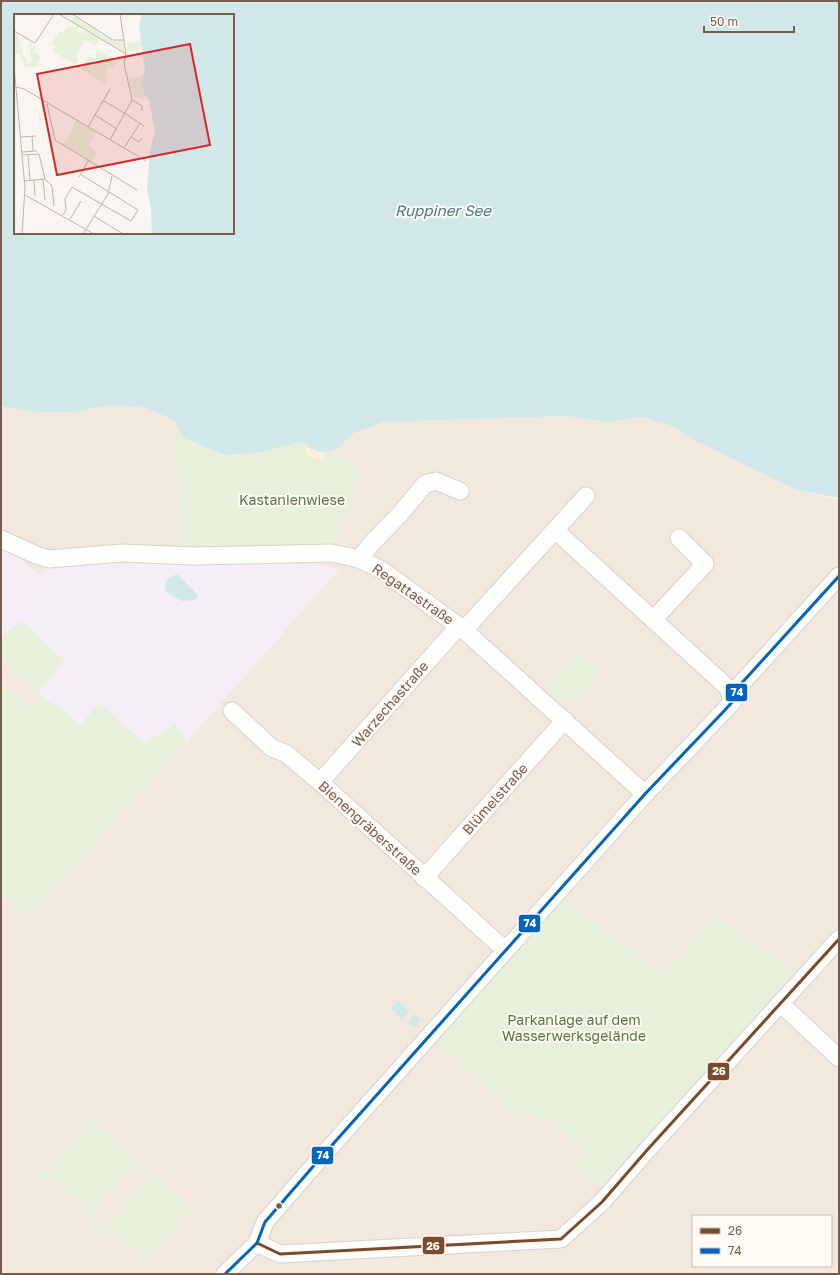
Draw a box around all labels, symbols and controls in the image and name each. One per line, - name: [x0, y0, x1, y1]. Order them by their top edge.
- scale bar: [704, 8, 794, 34]
- inset map: [14, 14, 234, 234]
- text: 50 m: [710, 14, 738, 29]
- water label: Ruppiner See: [395, 201, 492, 219]
- park label: Kastanienwiese: [239, 491, 345, 508]
- street label: Regattastraße: [369, 559, 457, 628]
- street label: Warzechastraße: [348, 657, 432, 750]
- line badge: 74: [725, 683, 748, 702]
- text: 74: [731, 685, 744, 698]
- street label: Blümelstraße: [458, 760, 531, 838]
- street label: Bienengräberstraße: [315, 777, 425, 878]
- line badge: 74: [518, 914, 541, 933]
- text: 74: [524, 916, 537, 929]
- park label: Parkanlage auf dem Wasserwerksgelände: [502, 1011, 646, 1044]
- line badge: 26: [707, 1062, 730, 1081]
- text: 26: [712, 1064, 726, 1077]
- line badge: 74: [311, 1146, 334, 1165]
- text: 74: [317, 1148, 330, 1161]
- unlabelled marker: [274, 1201, 284, 1211]
- legend: [692, 1215, 832, 1267]
- text: 26: [728, 1223, 742, 1238]
- line badge: 26: [422, 1236, 445, 1255]
- text: 26: [426, 1239, 440, 1252]
- text: 74: [728, 1243, 742, 1258]

